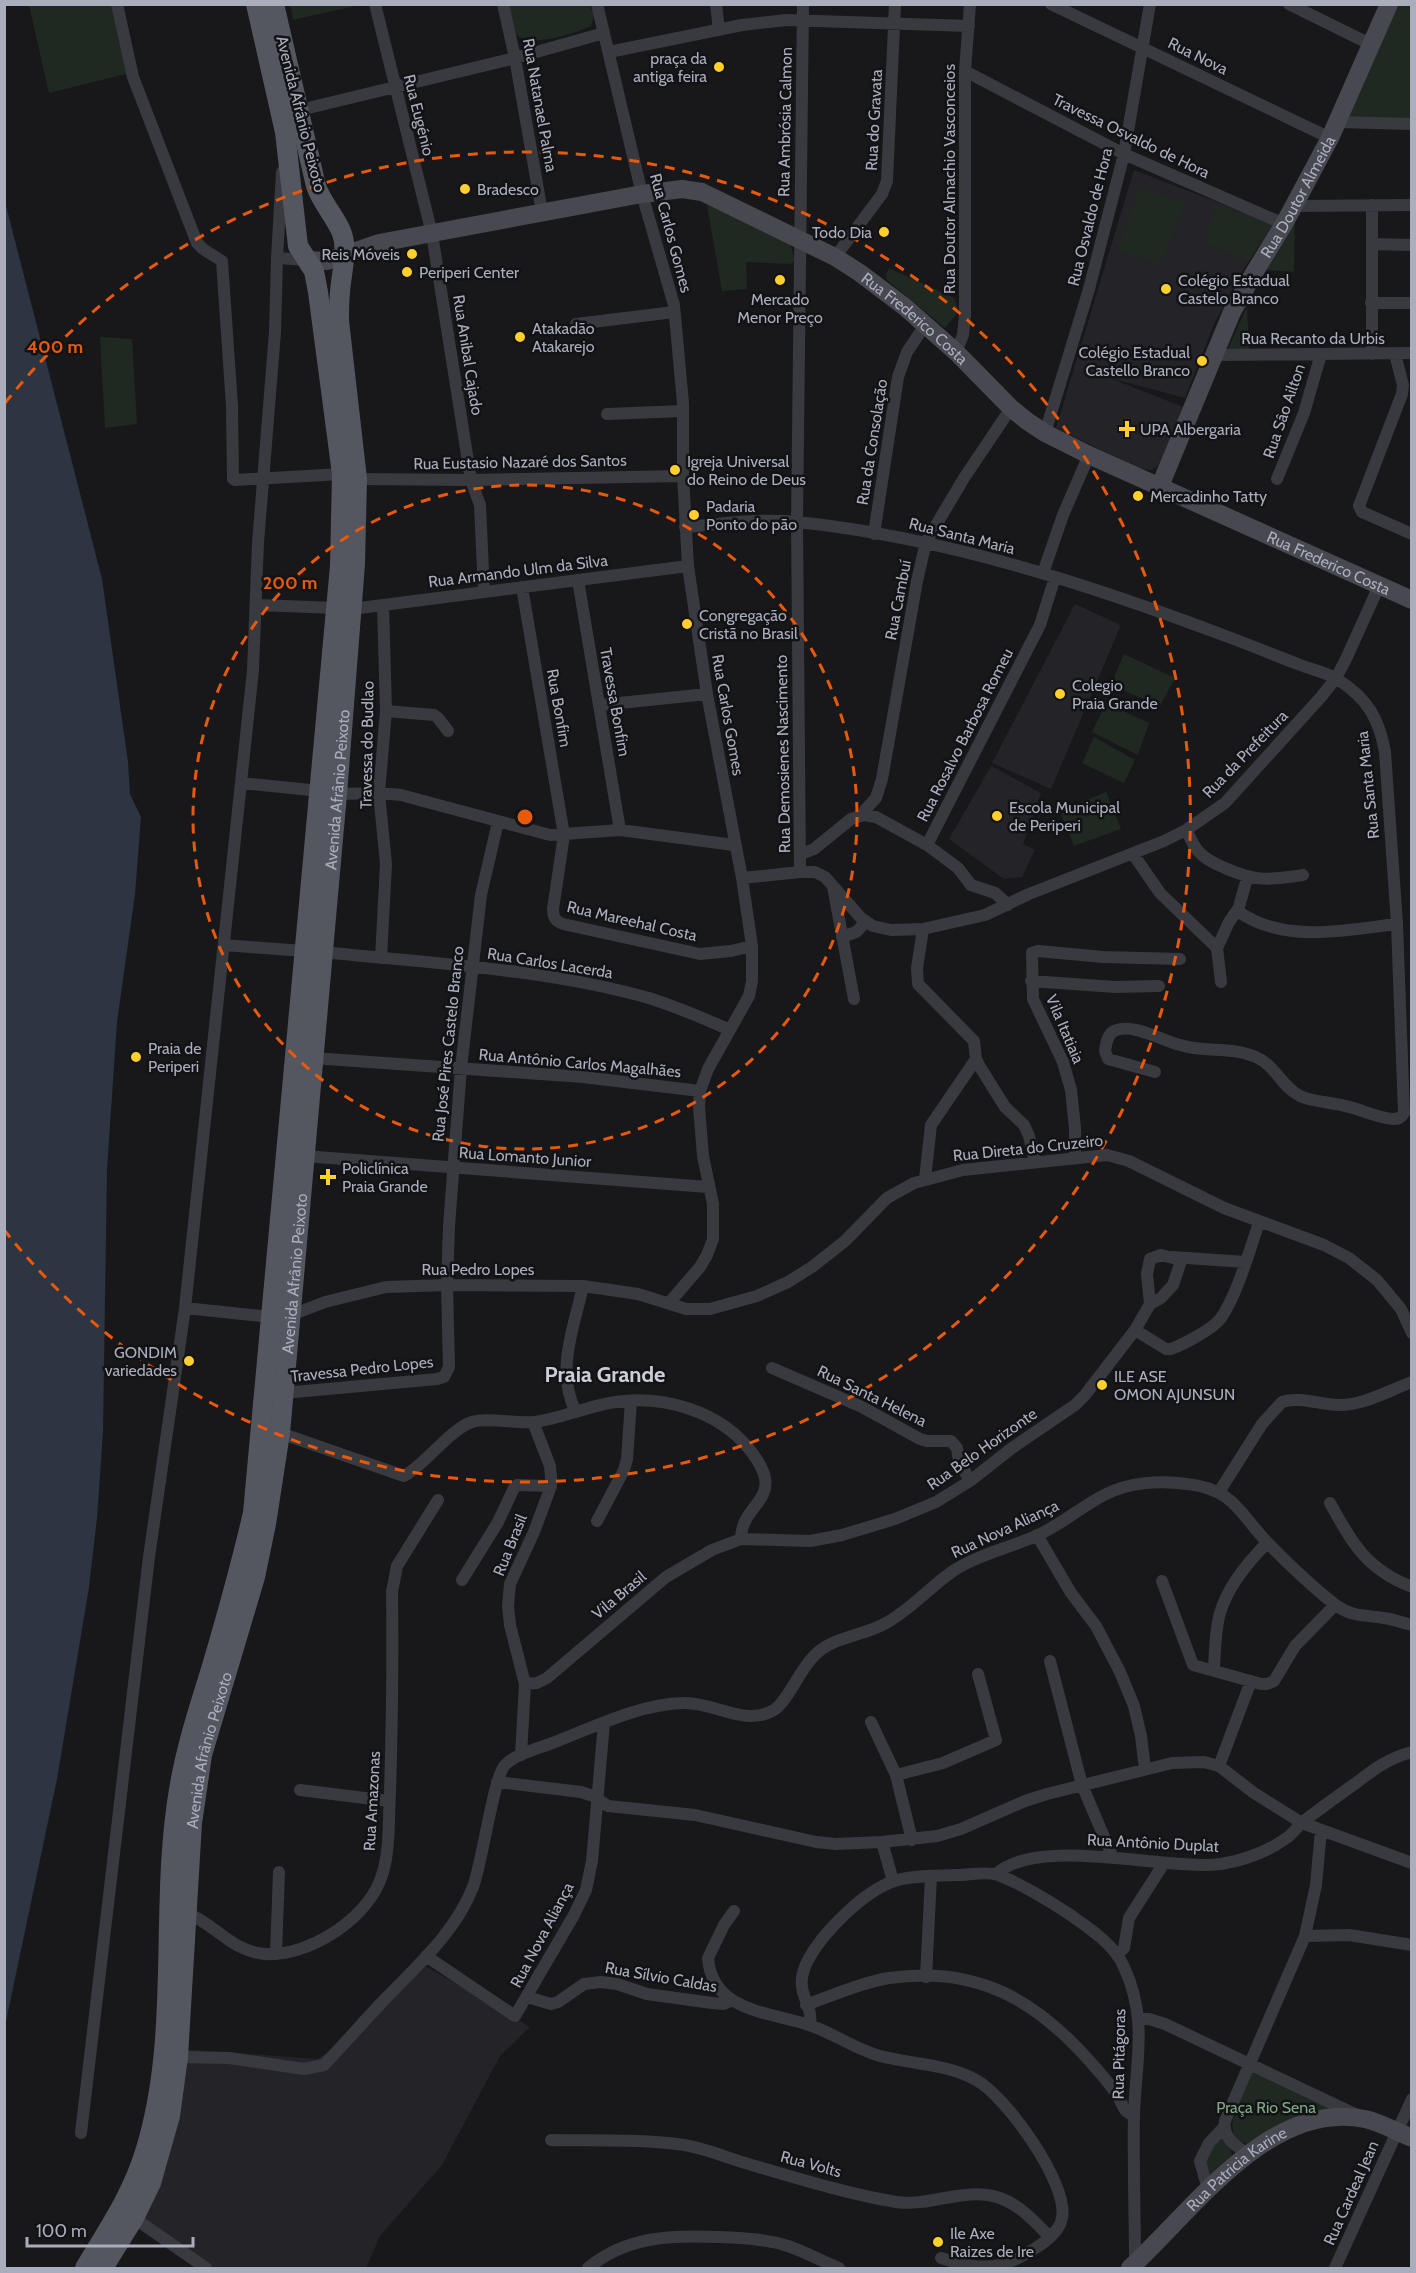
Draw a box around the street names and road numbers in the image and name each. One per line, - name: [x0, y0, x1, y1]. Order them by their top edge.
- street label: Rua Nova: [1165, 33, 1231, 79]
- street label: Avenida Afrânio Peixoto: [272, 34, 330, 194]
- street label: Rua Natanael Palma: [519, 37, 561, 173]
- street label: Rua Ambrósia Calmon: [774, 47, 796, 197]
- street label: Rua Doutor Almachio Vasconceios: [940, 64, 959, 294]
- street label: Rua do Gravata: [862, 68, 886, 171]
- street label: Rua Eugénio: [400, 72, 438, 158]
- street label: Travessa Osvaldo de Hora: [1049, 90, 1213, 182]
- street label: Rua Doutor Almeida: [1256, 132, 1339, 261]
- street label: Rua Osvaldo de Hora: [1064, 146, 1116, 288]
- street label: Rua Carlos Gomes: [646, 171, 696, 295]
- street label: Rua Frederico Costa: [858, 268, 972, 368]
- street label: Rua Anibal Cajado: [449, 293, 487, 417]
- street label: Rua Recanto da Urbis: [1241, 329, 1385, 348]
- street label: Rua Sâo Ailton: [1259, 361, 1309, 461]
- street label: Rua da Consolação: [853, 377, 891, 506]
- street label: Rua Eustasio Nazaré dos Santos: [413, 451, 627, 473]
- street label: Rua Santa Maria: [907, 514, 1017, 558]
- street label: Rua Frederico Costa: [1264, 527, 1394, 599]
- street label: Rua Armando Ulm da Silva: [427, 551, 609, 591]
- street label: Rua Cambuí: [881, 558, 915, 642]
- street label: Rua Rosalvo Barbosa Romeu: [913, 645, 1017, 825]
- street label: Travessa Bonfim: [596, 646, 634, 758]
- street label: Rua Carlos Gomes: [708, 653, 748, 777]
- street label: Rua Demosienes Nascimento: [772, 654, 794, 853]
- street label: Rua Bonfim: [543, 667, 575, 749]
- street label: Travessa do Budlao: [356, 681, 378, 809]
- street label: Rua da Prefeitura: [1198, 706, 1292, 802]
- street label: Avenida Afrânio Peixoto: [321, 708, 353, 870]
- street label: Rua Santa Maria: [1353, 730, 1383, 840]
- street label: Rua Mareehal Costa: [565, 897, 699, 945]
- street label: Rua Carlos Lacerda: [486, 944, 614, 982]
- street label: Rua José Pires Castelo Branco: [428, 945, 468, 1143]
- street label: Vila Itatiaia: [1042, 992, 1088, 1067]
- street label: Rua Antônio Carlos Magalhães: [478, 1045, 682, 1081]
- street label: Rua Direta do Cruzeiro: [952, 1131, 1104, 1165]
- street label: Rua Lomanto Junior: [458, 1143, 593, 1171]
- street label: Avenida Afrânio Peixoto: [278, 1193, 311, 1355]
- street label: Rua Pedro Lopes: [422, 1260, 535, 1279]
- street label: Travessa Pedro Lopes: [290, 1352, 435, 1386]
- street label: Rua Santa Helena: [814, 1361, 930, 1431]
- street label: Rua Belo Horizonte: [923, 1404, 1041, 1494]
- street label: Rua Nova Aliança: [948, 1496, 1062, 1562]
- street label: Rua Brasil: [489, 1511, 531, 1579]
- street label: Vila Brasil: [588, 1567, 650, 1623]
- street label: Avenida Afrânio Peixoto: [182, 1669, 236, 1829]
- street label: Rua Amazonas: [360, 1750, 384, 1851]
- street label: Rua Antônio Duplat: [1086, 1830, 1220, 1856]
- street label: Rua Nova Aliança: [506, 1879, 578, 1991]
- street label: Rua Sílvio Caldas: [603, 1958, 719, 1996]
- street label: Rua Pitágoras: [1109, 2008, 1129, 2099]
- street label: Rua Patricia Karine: [1182, 2123, 1290, 2215]
- street label: Rua Cardeal Jean: [1319, 2138, 1383, 2248]
- street label: Rua Volts: [778, 2147, 844, 2181]

